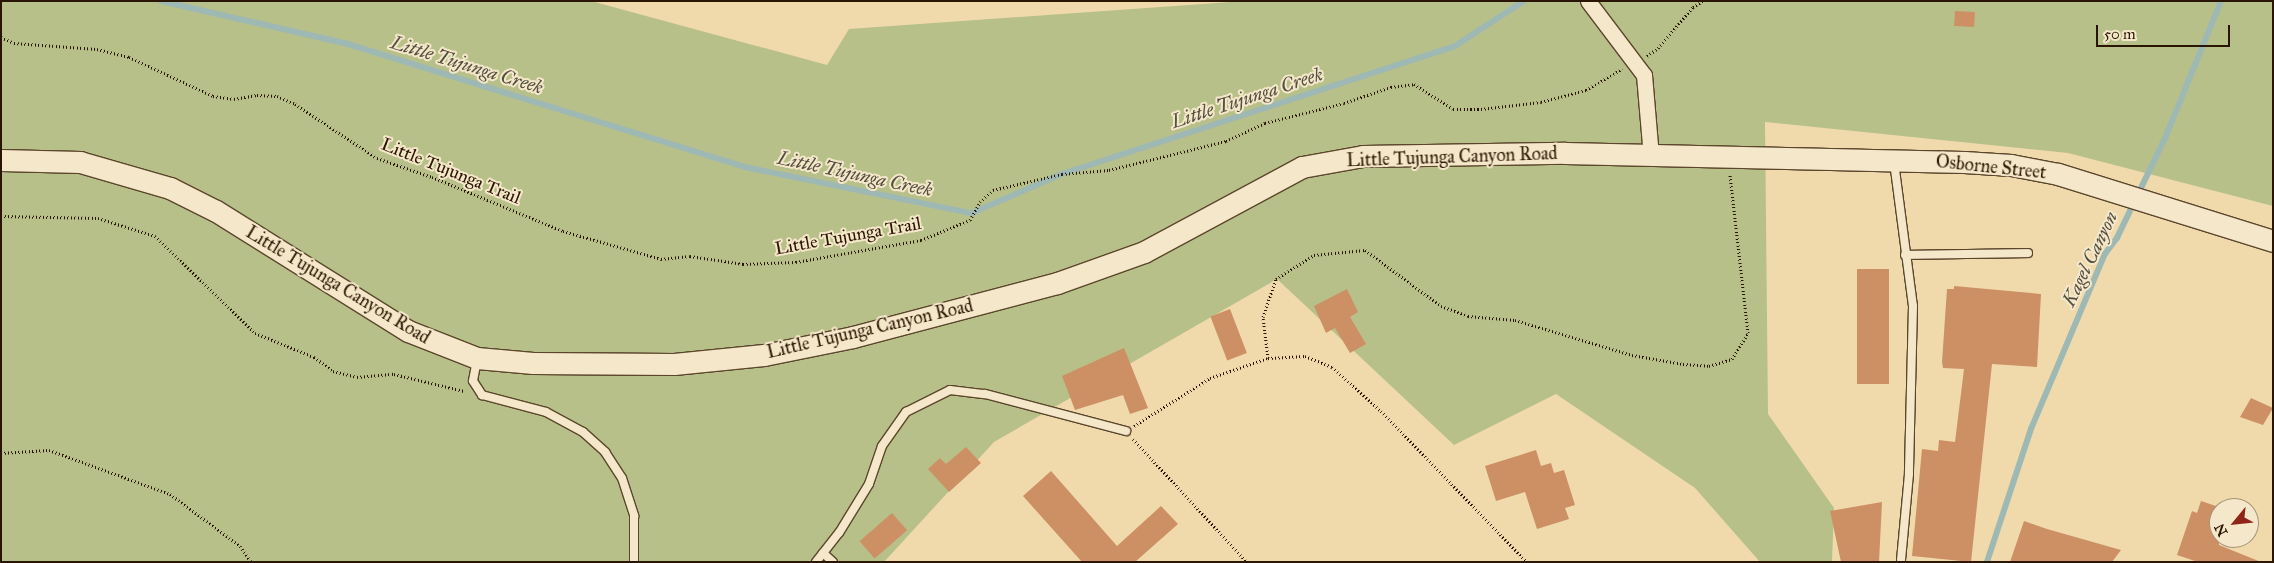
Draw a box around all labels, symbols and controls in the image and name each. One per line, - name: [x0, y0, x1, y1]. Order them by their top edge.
- scale bar: [2099, 15, 2233, 47]
- text: 50 m: [2104, 25, 2136, 43]
- water label: Little Tujunga Creek: [388, 31, 546, 99]
- water label: Little Tujunga Creek: [1168, 63, 1326, 133]
- street label: Little Tujunga Trail: [378, 133, 524, 209]
- street label: Little Tujunga Canyon Road: [1346, 143, 1558, 171]
- water label: Little Tujunga Creek: [775, 146, 935, 202]
- street label: Osborne Street: [1935, 150, 2047, 184]
- water label: Kagel Canyon: [2057, 208, 2123, 310]
- street label: Little Tujunga Trail: [773, 212, 923, 260]
- street label: Little Tujunga Canyon Road: [242, 221, 434, 349]
- street label: Little Tujunga Canyon Road: [765, 295, 975, 363]
- north arrow: [2209, 498, 2259, 548]
- text: N: [2211, 521, 2231, 539]

